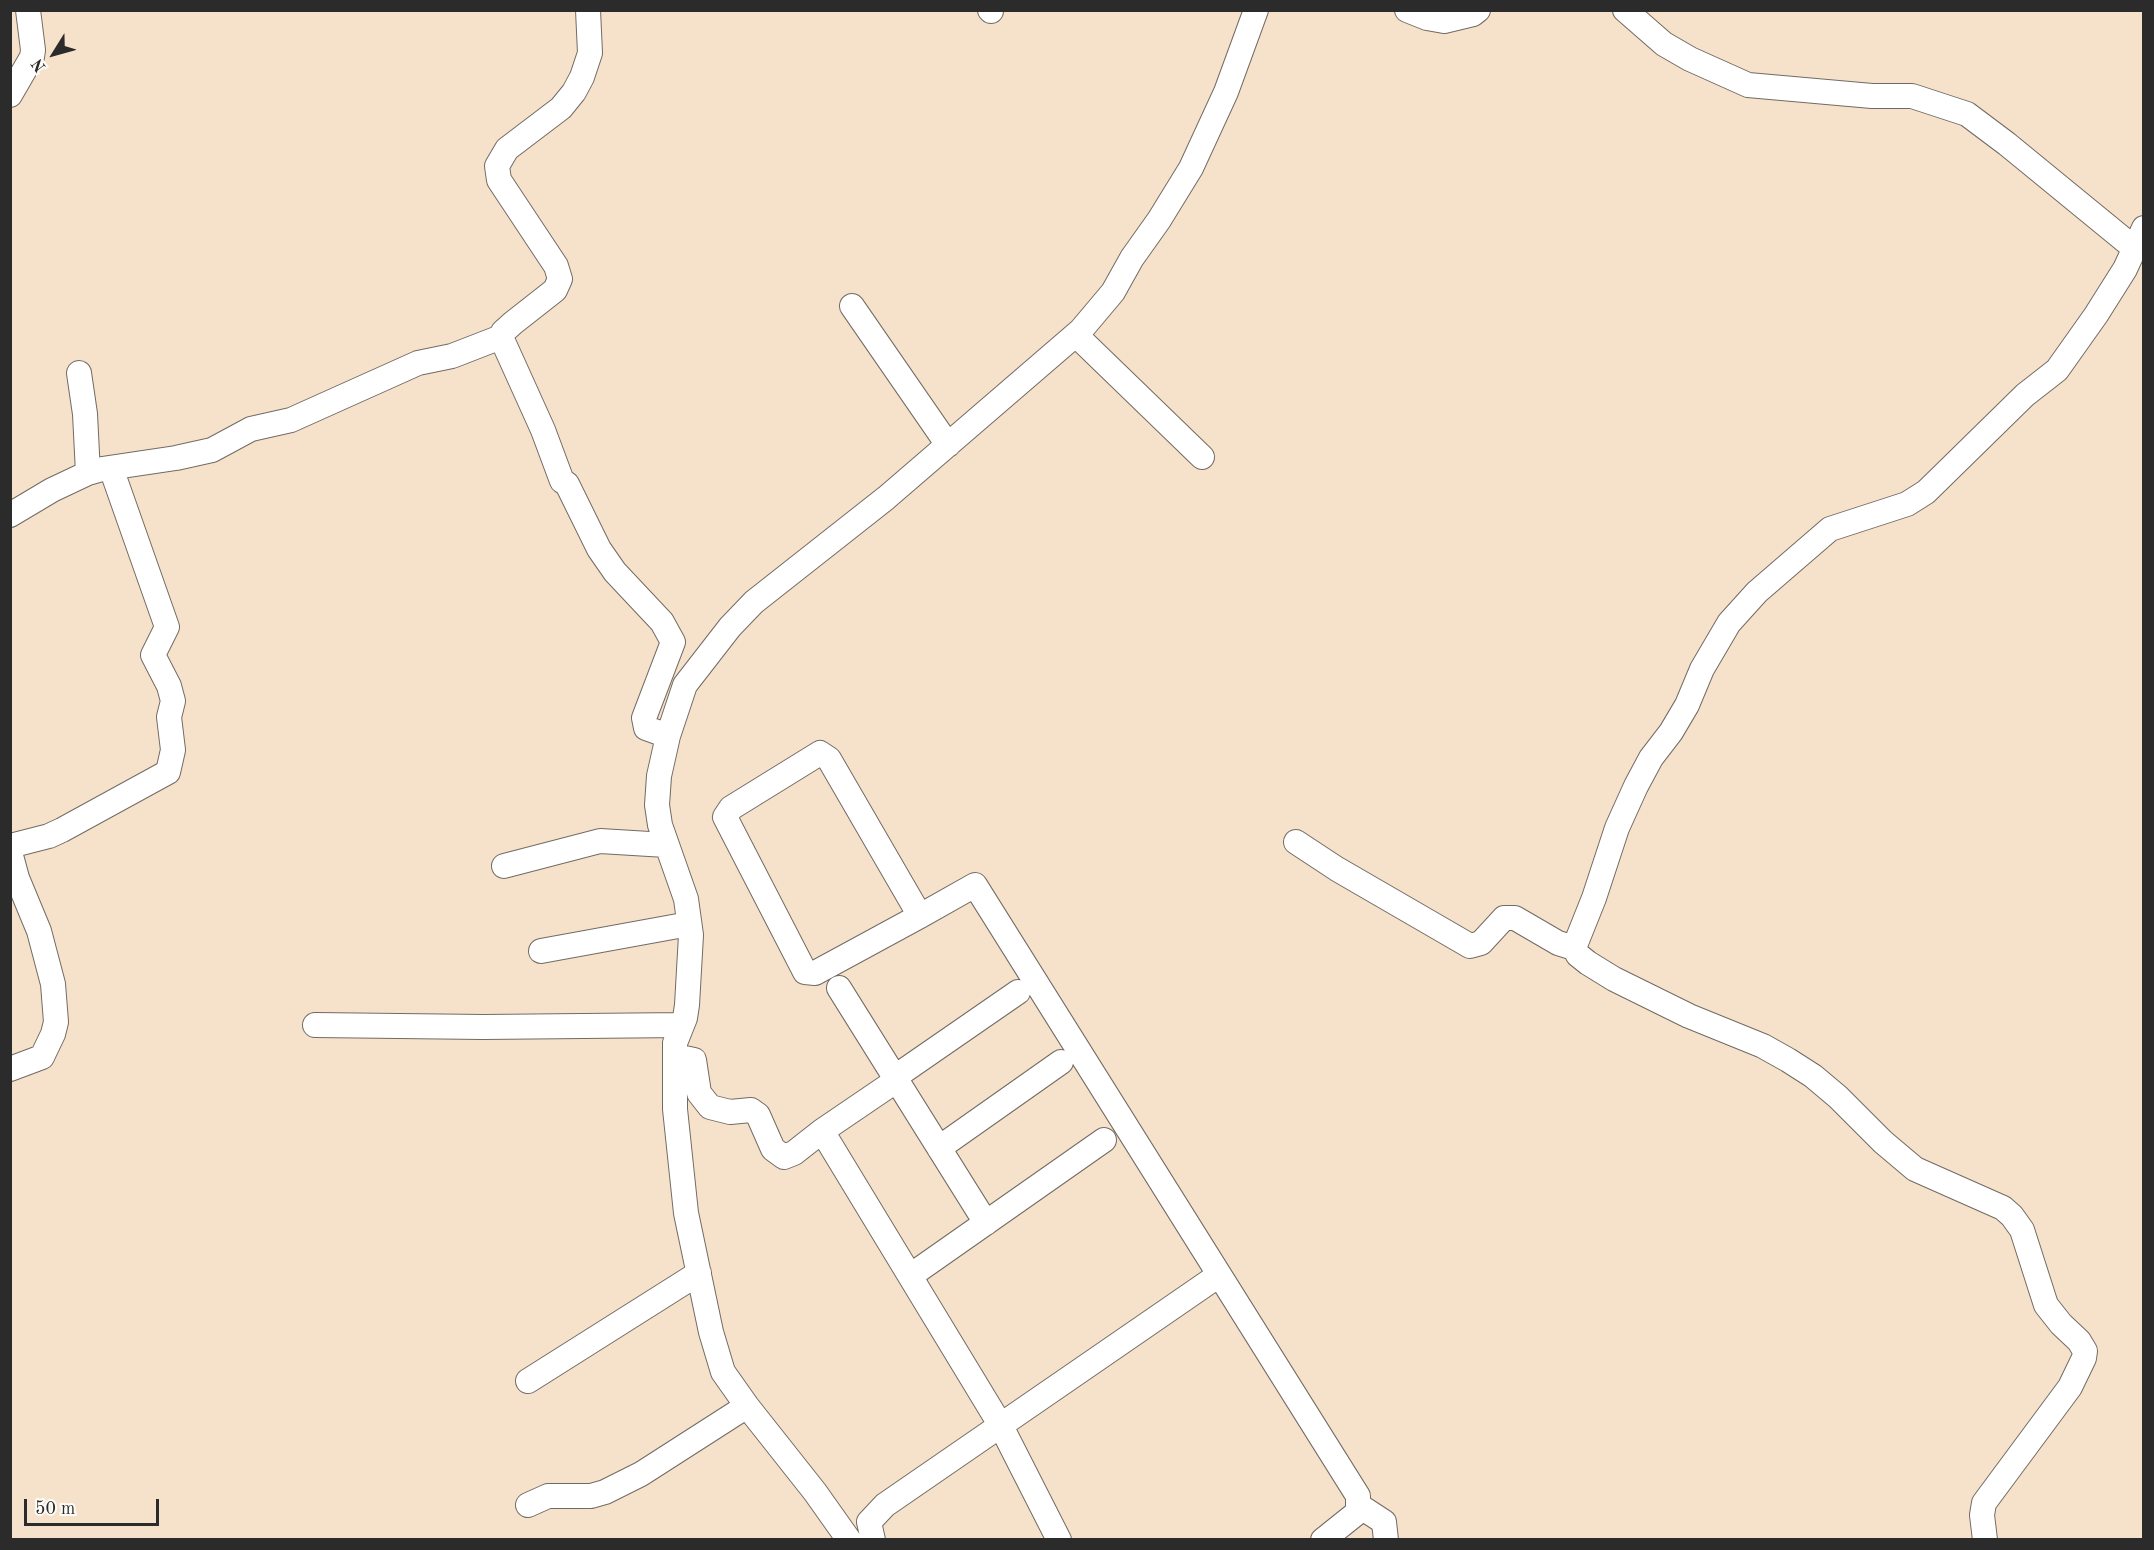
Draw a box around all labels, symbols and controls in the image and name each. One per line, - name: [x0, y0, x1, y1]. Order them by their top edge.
- north arrow: [24, 24, 84, 84]
- text: N: [30, 55, 50, 75]
- scale bar: [27, 1487, 162, 1525]
- text: 50 m: [35, 1500, 75, 1518]

